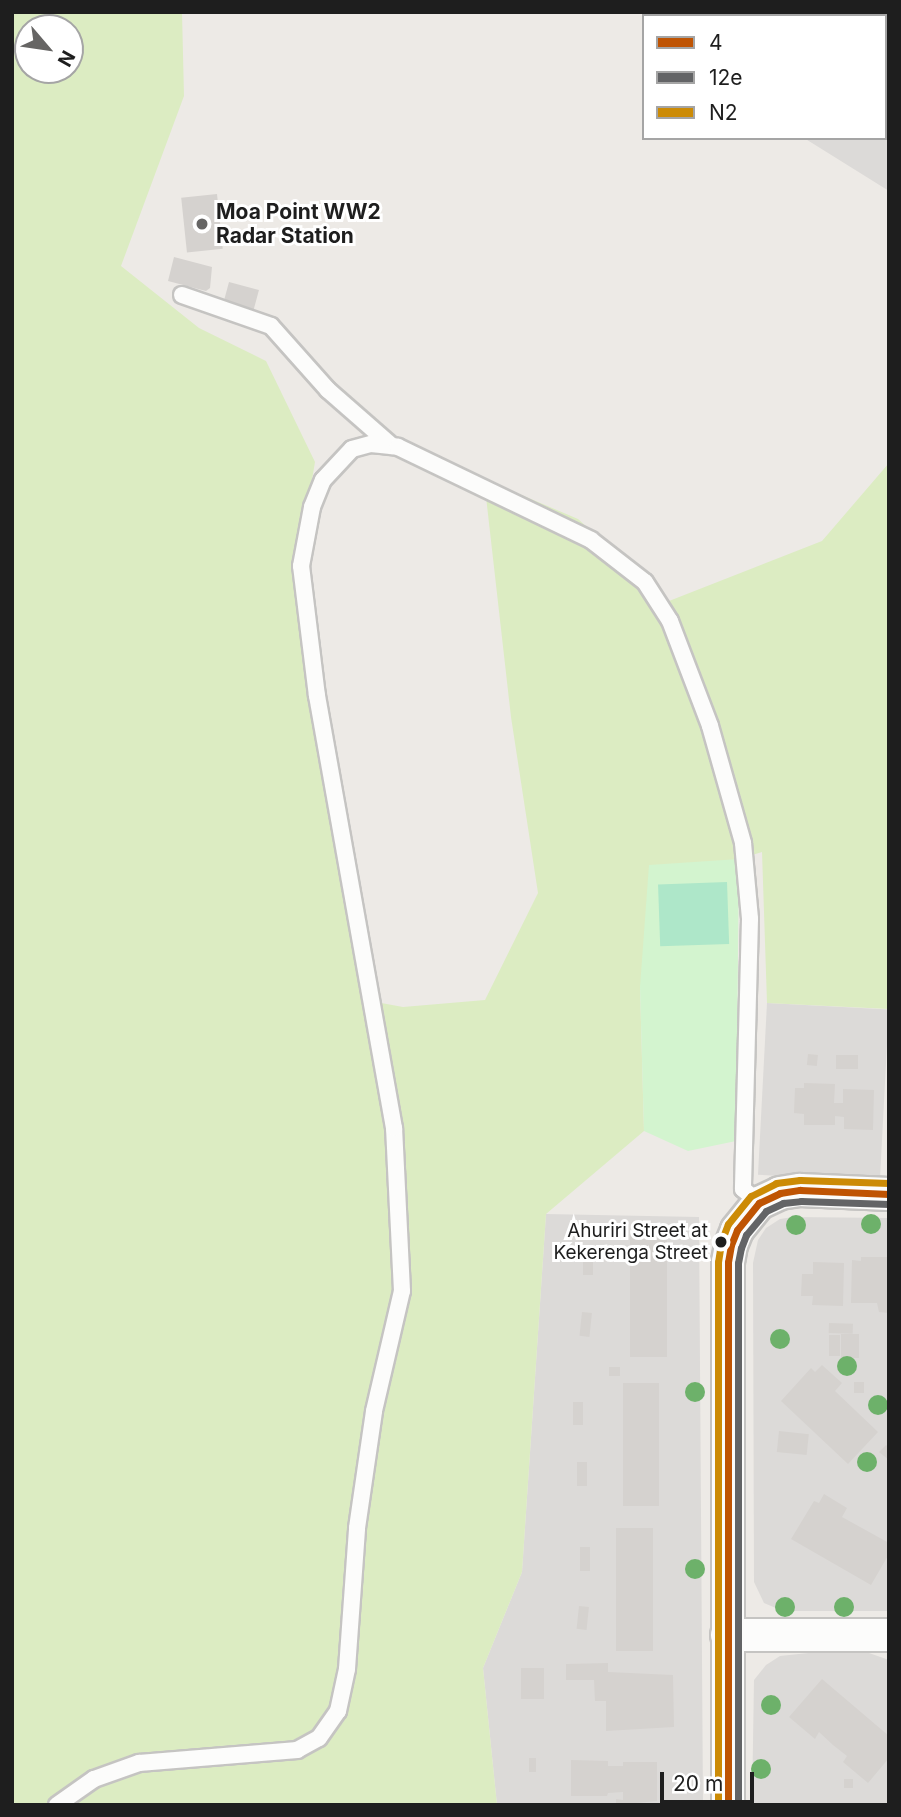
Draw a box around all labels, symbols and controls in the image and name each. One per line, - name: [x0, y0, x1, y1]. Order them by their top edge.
- north arrow: [14, 14, 84, 84]
- legend: [642, 14, 887, 140]
- text: 4: [709, 30, 723, 55]
- text: N: [52, 47, 80, 70]
- text: 12e: [709, 65, 743, 90]
- text: N2: [709, 100, 738, 125]
- place label: Moa Point WW2 Radar Station: [216, 199, 381, 249]
- marker: Moa Point WW2 Radar Station: [194, 216, 210, 232]
- place label: Ahuriri Street at Kekerenga Street: [553, 1220, 708, 1264]
- marker: Ahuriri Street at Kekerenga Street: [714, 1235, 728, 1249]
- scale bar: [663, 1758, 758, 1802]
- text: 20 m: [673, 1771, 723, 1796]

